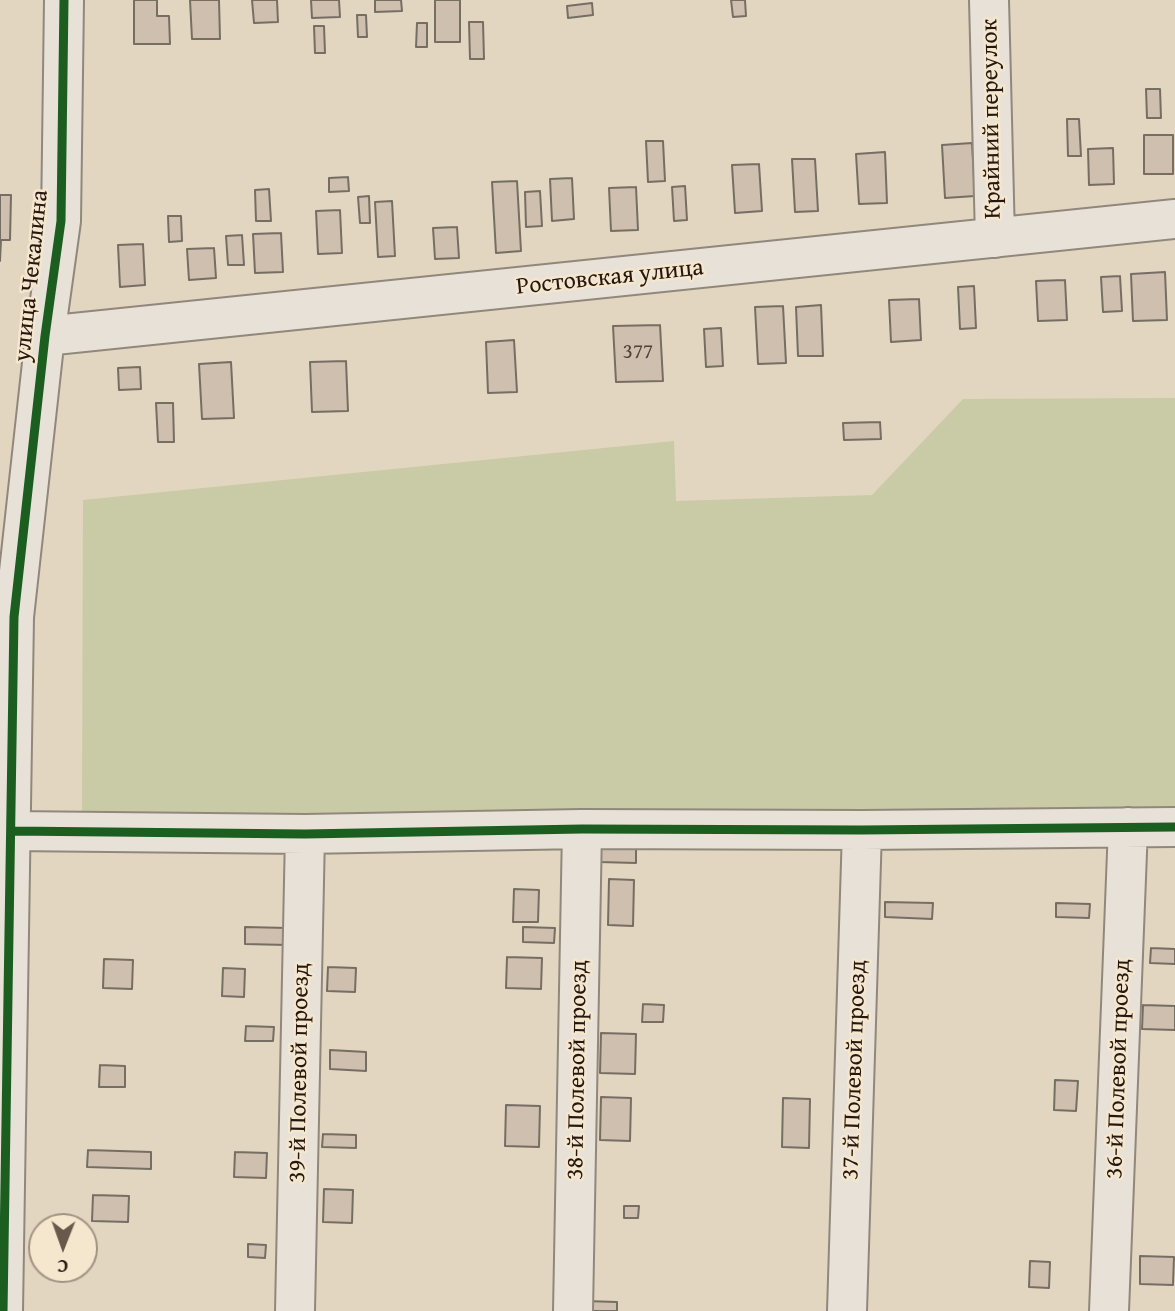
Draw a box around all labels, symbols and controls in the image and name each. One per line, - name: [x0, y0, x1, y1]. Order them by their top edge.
- street label: Крайний переулок: [976, 19, 1008, 219]
- street label: улица Чекалина: [9, 189, 55, 363]
- street label: Ростовская улица: [515, 254, 705, 302]
- house number: 377: [623, 340, 653, 366]
- street label: 36-й Полевой проезд: [1101, 959, 1137, 1179]
- street label: 38-й Полевой проезд: [562, 960, 594, 1180]
- street label: 37-й Полевой проезд: [837, 960, 873, 1180]
- street label: 39-й Полевой проезд: [284, 963, 316, 1183]
- north arrow: [28, 1213, 98, 1283]
- text: С: [57, 1253, 68, 1281]

